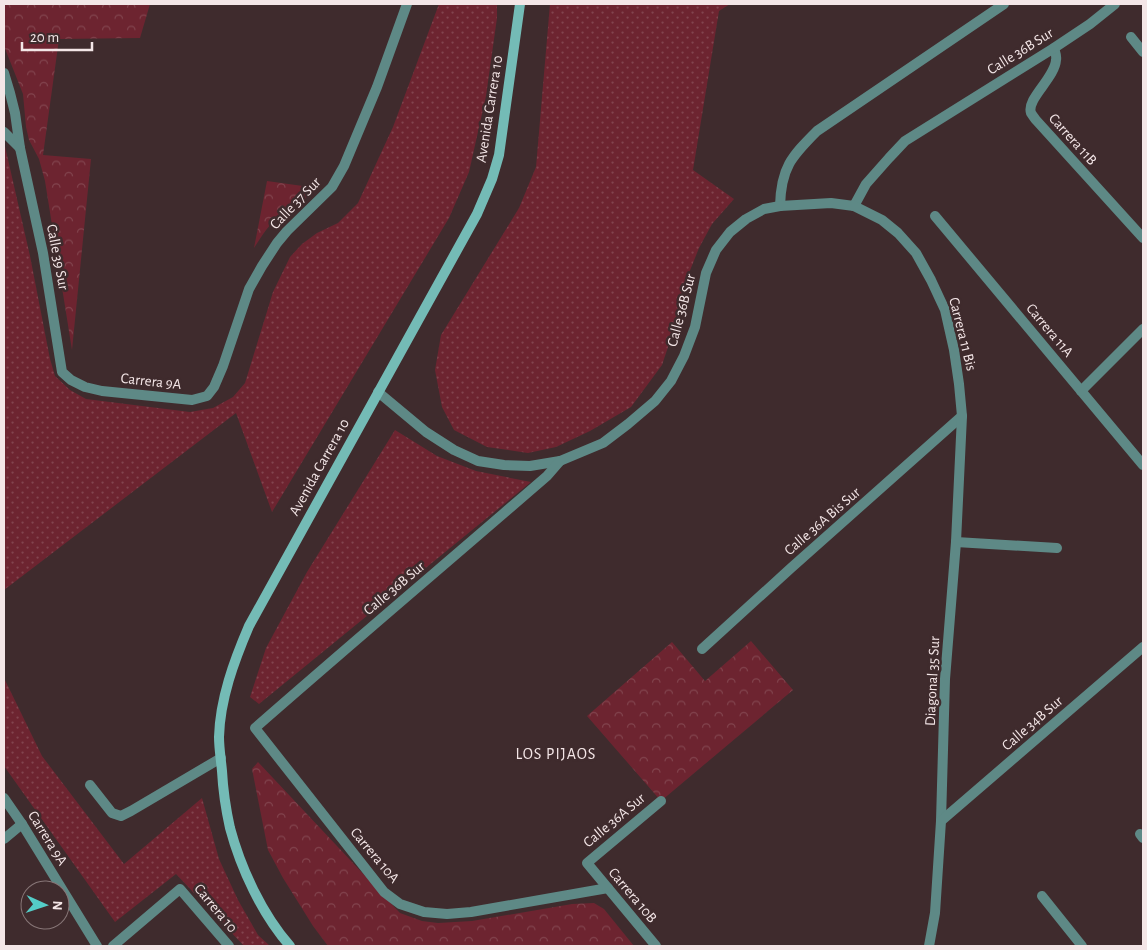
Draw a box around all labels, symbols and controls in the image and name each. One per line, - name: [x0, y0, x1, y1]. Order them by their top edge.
- scale bar: [22, 20, 92, 52]
- street label: Calle 36B Sur: [985, 25, 1056, 78]
- text: 20 m: [30, 30, 59, 45]
- street label: Avenida Carrera 10: [474, 54, 505, 164]
- street label: Carrera 11B: [1046, 111, 1099, 168]
- street label: Calle 37 Sur: [267, 174, 324, 232]
- street label: Calle 39 Sur: [44, 223, 71, 291]
- street label: Calle 36B Sur: [665, 272, 698, 348]
- street label: Carrera 11 Bis: [946, 296, 979, 372]
- street label: Carrera 11A: [1023, 301, 1076, 360]
- street label: Carrera 9A: [120, 371, 182, 392]
- street label: Avenida Carrera 10: [287, 416, 352, 518]
- street label: Calle 36A Bis Sur: [782, 484, 863, 558]
- street label: Calle 36B Sur: [361, 559, 428, 618]
- street label: Diagonal 35 Sur: [923, 636, 942, 726]
- street label: Calle 34B Sur: [999, 693, 1066, 754]
- district label: LOS PIJAOS: [516, 746, 596, 762]
- street label: Calle 36A Sur: [581, 790, 648, 850]
- street label: Carrera 9A: [25, 808, 70, 868]
- street label: Carrera 10A: [347, 825, 402, 886]
- street label: Carrera 10B: [606, 865, 660, 926]
- north arrow: [20, 880, 70, 930]
- street label: Carrera 10: [191, 881, 240, 936]
- text: N: [50, 900, 64, 911]

